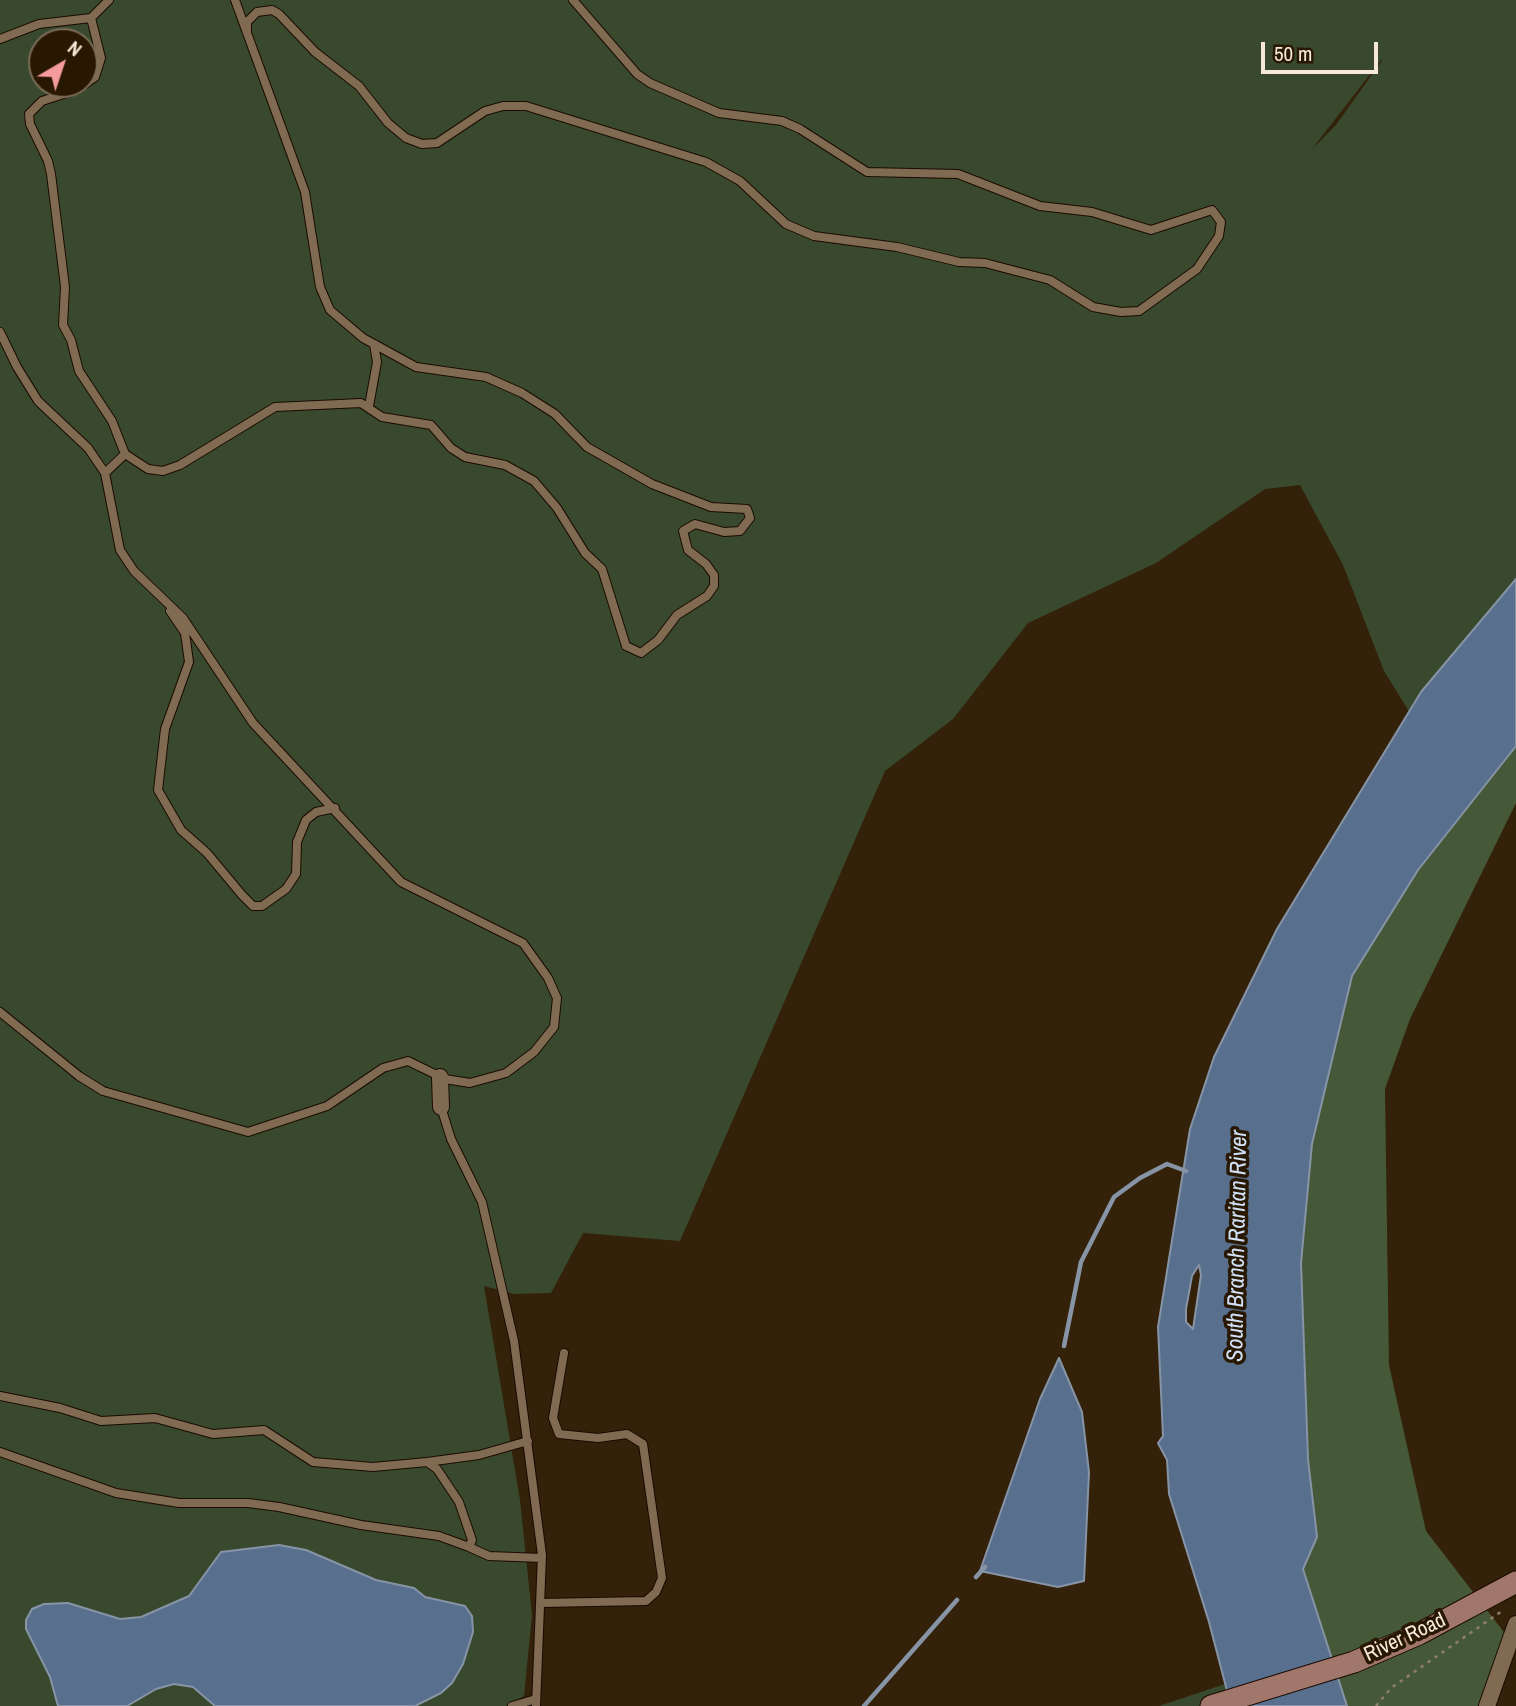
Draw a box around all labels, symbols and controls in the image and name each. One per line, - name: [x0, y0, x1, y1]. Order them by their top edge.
- north arrow: [28, 28, 98, 98]
- scale bar: [1264, 28, 1381, 72]
- text: N: [62, 35, 88, 62]
- text: 50 m: [1274, 39, 1312, 68]
- water label: South Branch Raritan River: [1222, 1130, 1254, 1362]
- street label: River Road: [1360, 1608, 1450, 1668]

